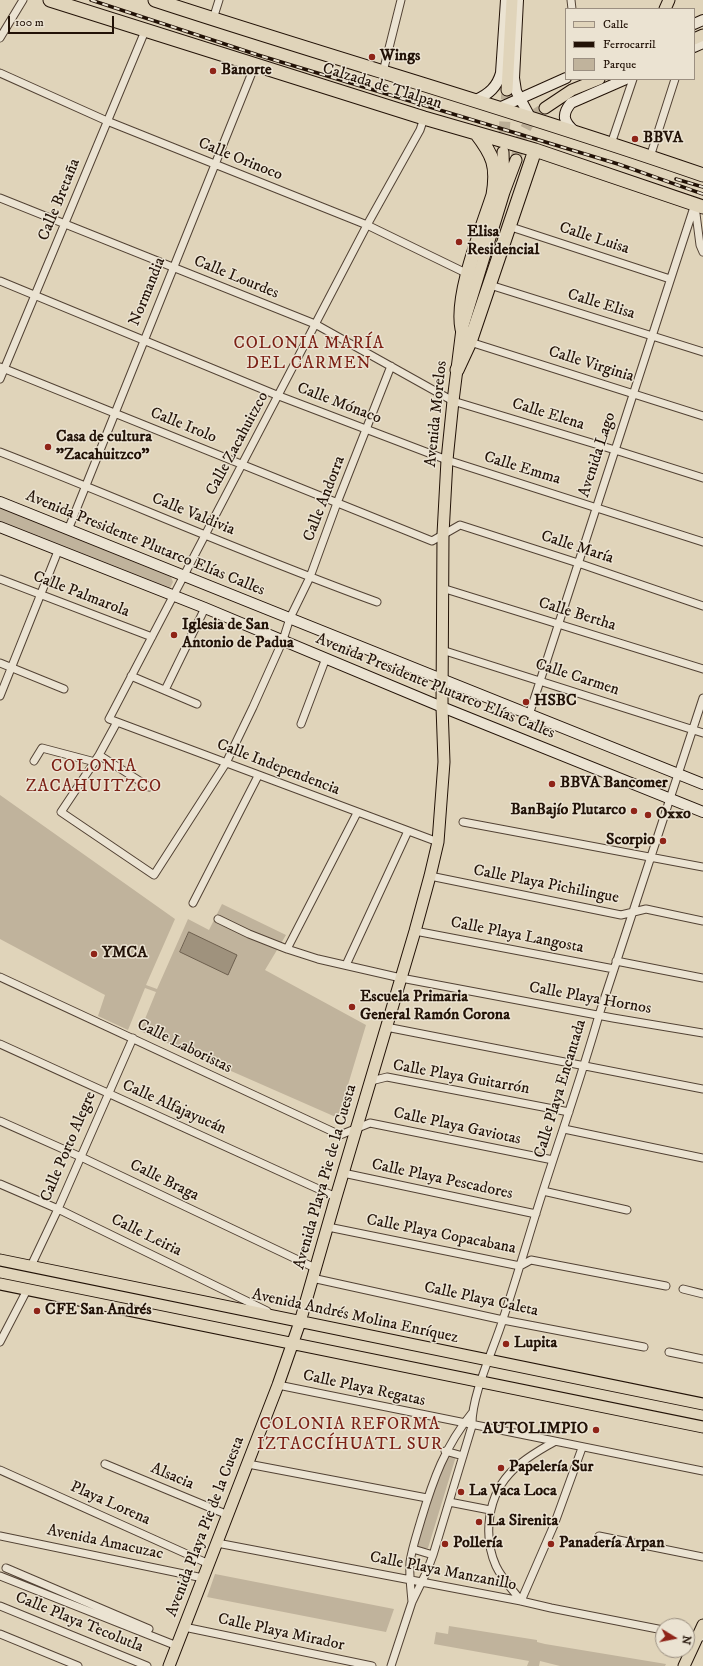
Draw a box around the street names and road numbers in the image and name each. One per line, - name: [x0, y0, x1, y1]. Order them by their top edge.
- street label: Calzada de Tlalpan: [320, 60, 444, 114]
- street label: Calle Orinoco: [195, 134, 285, 186]
- street label: Calle Bretaña: [35, 156, 85, 244]
- street label: Calle Luisa: [557, 219, 631, 259]
- street label: Calle Lourdes: [191, 252, 281, 304]
- street label: Normandia: [126, 255, 170, 329]
- street label: Calle Elisa: [565, 286, 637, 324]
- street label: Calle Virginia: [546, 343, 636, 387]
- street label: Avenida Morelos: [422, 360, 452, 468]
- street label: Calle Mónaco: [294, 379, 384, 429]
- street label: Calle Zacahuitzco: [203, 389, 273, 499]
- street label: Calle Elena: [509, 395, 587, 435]
- street label: Calle Irolo: [147, 404, 219, 448]
- street label: Avenida Lago: [575, 410, 621, 500]
- street label: Calle Emma: [481, 448, 563, 490]
- street label: Calle Andorra: [300, 454, 350, 544]
- street label: Avenida Presidente Plutarco Elías Calles: [23, 487, 267, 601]
- street label: Calle Valdivia: [149, 490, 237, 540]
- street label: Calle María: [538, 527, 616, 569]
- street label: Calle Palmarola: [30, 568, 132, 622]
- street label: Calle Bertha: [536, 594, 618, 636]
- street label: Avenida Presidente Plutarco Elías Calles: [313, 630, 557, 744]
- street label: Calle Carmen: [532, 655, 622, 701]
- street label: Calle Independencia: [214, 736, 342, 800]
- street label: Calle Playa Pichilingue: [472, 861, 620, 909]
- street label: Calle Playa Langosta: [449, 914, 585, 958]
- street label: Calle Playa Hornos: [527, 979, 653, 1019]
- street label: Calle Laboristas: [133, 1016, 235, 1078]
- street label: Calle Playa Encantada: [531, 1017, 591, 1161]
- street label: Calle Playa Guitarrón: [391, 1057, 531, 1099]
- street label: Calle Alfajayucán: [119, 1076, 229, 1140]
- street label: Avenida Playa Pie de la Cuesta: [290, 1082, 362, 1272]
- street label: Calle Porto Alegre: [37, 1089, 101, 1205]
- street label: Calle Playa Gaviotas: [392, 1104, 522, 1150]
- street label: Calle Braga: [126, 1156, 202, 1206]
- street label: Calle Playa Pescadores: [370, 1156, 514, 1204]
- street label: Calle Leiria: [108, 1211, 184, 1261]
- street label: Calle Playa Copacabana: [365, 1211, 517, 1259]
- street label: Calle Playa Caleta: [422, 1279, 540, 1321]
- street label: Avenida Andrés Molina Enríquez: [250, 1286, 460, 1348]
- street label: Calle Playa Regatas: [301, 1367, 427, 1411]
- street label: Avenida Playa Pie de la Cuesta: [163, 1434, 249, 1620]
- street label: Alsacia: [148, 1459, 196, 1495]
- street label: Playa Lorena: [67, 1478, 153, 1530]
- street label: Avenida Amacuzac: [45, 1521, 165, 1565]
- street label: Calle Playa Manzanillo: [368, 1548, 518, 1596]
- street label: Calle Playa Tecolutla: [12, 1589, 146, 1657]
- street label: Calle Playa Mirador: [216, 1610, 346, 1656]

